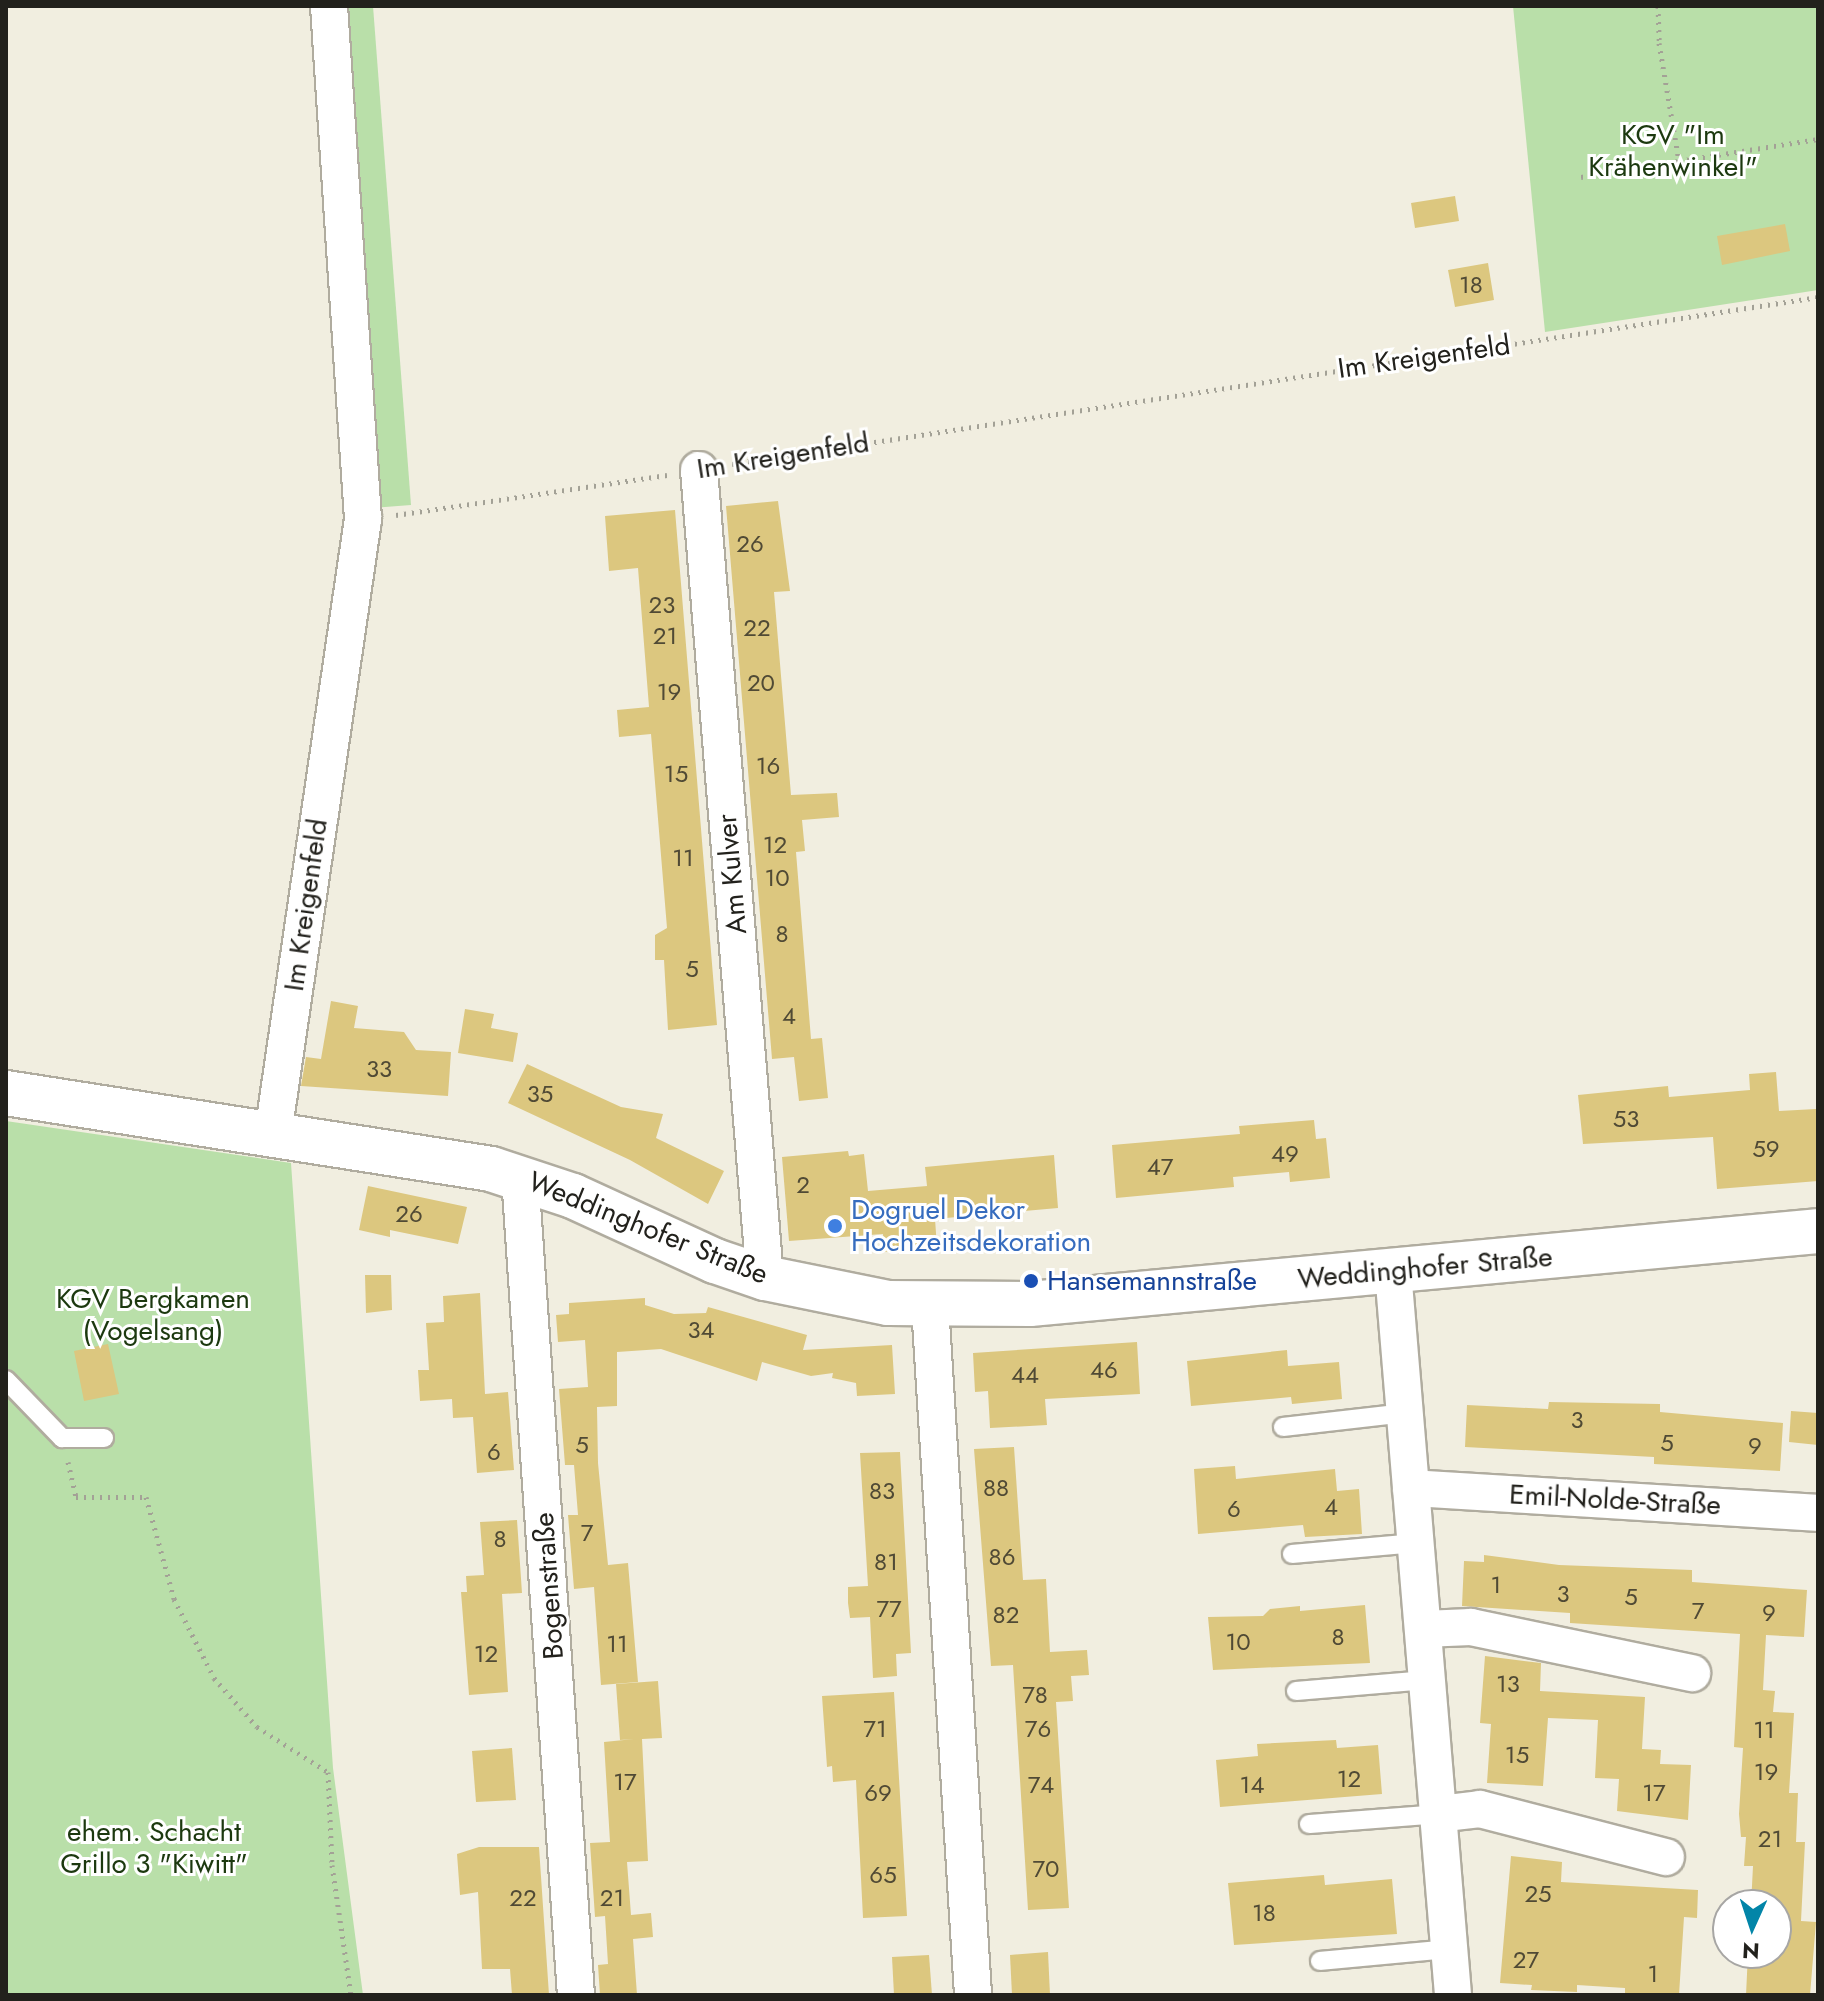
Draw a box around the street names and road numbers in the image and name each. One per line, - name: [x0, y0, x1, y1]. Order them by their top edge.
- street label: Im Kreigenfeld: [1336, 328, 1512, 386]
- street label: Im Kreigenfeld: [695, 426, 871, 486]
- street label: Am Kulver: [710, 812, 754, 936]
- street label: Im Kreigenfeld: [277, 817, 335, 993]
- street label: Weddinghofer Straße: [523, 1165, 773, 1291]
- street label: Weddinghofer Straße: [1296, 1240, 1554, 1296]
- street label: Emil-Nolde-Straße: [1508, 1478, 1722, 1522]
- street label: Bogenstraße: [527, 1511, 571, 1661]

